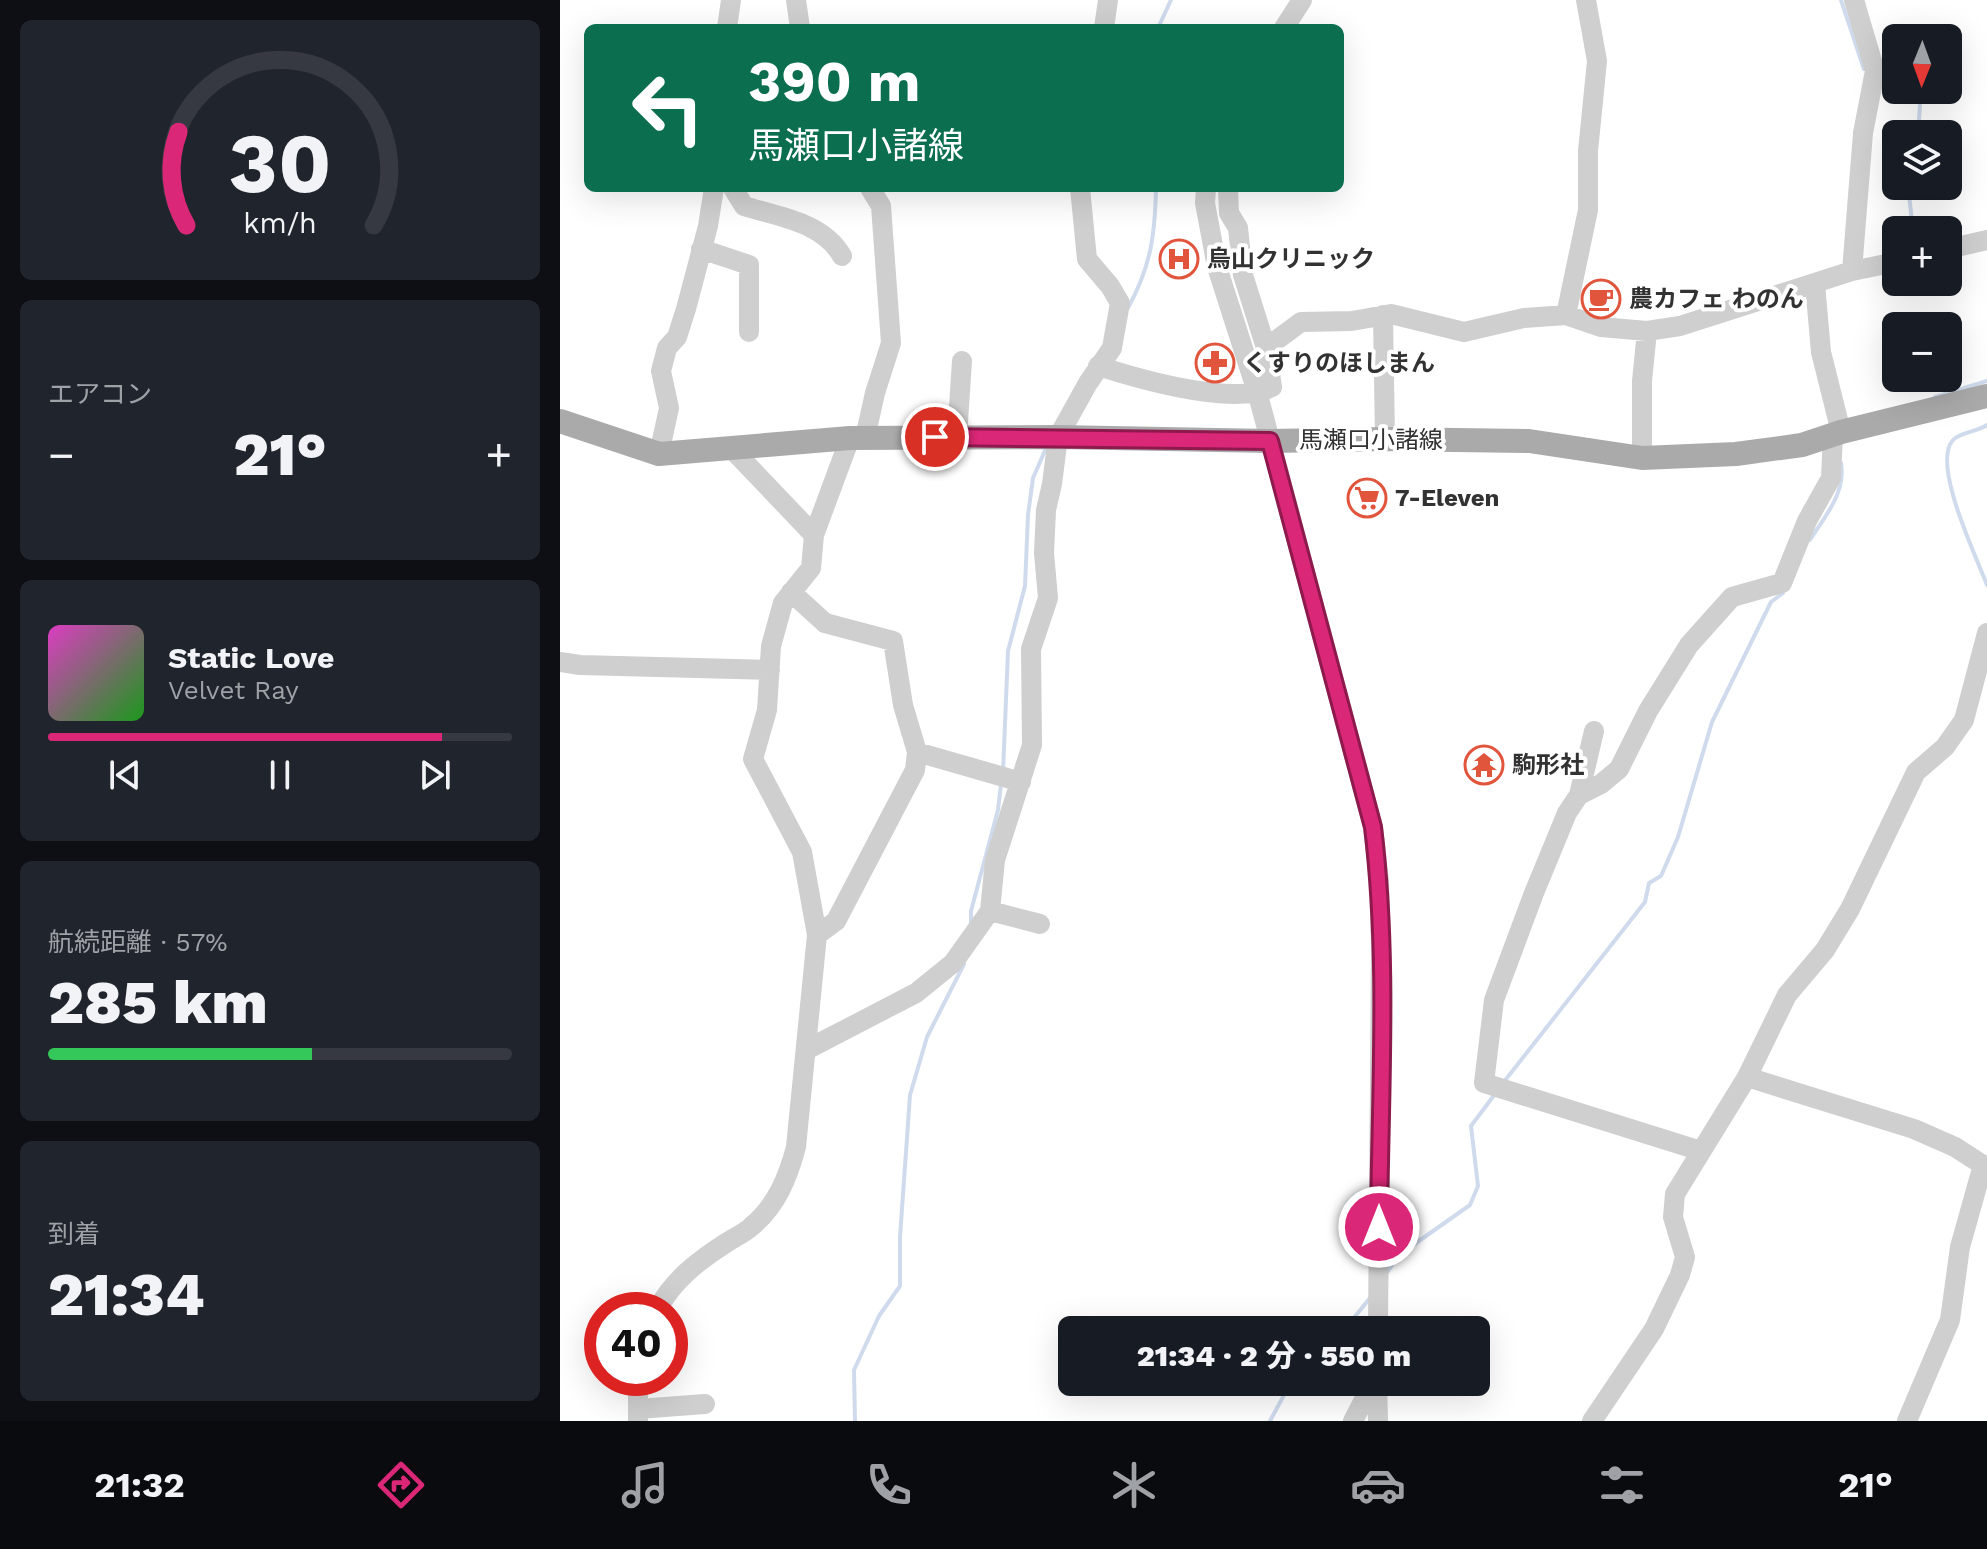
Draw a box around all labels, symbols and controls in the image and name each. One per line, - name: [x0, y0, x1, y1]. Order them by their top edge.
- north arrow: [1882, 24, 1962, 104]
- map controls: [1882, 24, 1962, 392]
- text: 390 m: [748, 49, 920, 115]
- icon: left: [616, 56, 720, 160]
- text: 30: [229, 115, 331, 212]
- button: layers: [1882, 120, 1962, 200]
- text: 馬瀬口小諸線: [748, 125, 964, 167]
- text: km/h: [243, 206, 317, 240]
- button: +: [1882, 216, 1962, 296]
- hospital icon: 烏山クリニック: [1158, 238, 1200, 280]
- place label: 烏山クリニック: [1207, 245, 1375, 273]
- cafe icon: 農カフェ わのん: [1580, 278, 1622, 320]
- place label: 農カフェ わのん: [1629, 285, 1804, 313]
- button: −: [1882, 312, 1962, 392]
- pharmacy icon: くすりのほしまん: [1194, 342, 1236, 384]
- place label: くすりのほしまん: [1243, 349, 1435, 377]
- text: エアコン: [48, 379, 152, 409]
- pin: [901, 403, 969, 471]
- icon: arrive: [913, 415, 957, 459]
- text: 21°: [233, 419, 327, 490]
- street label: 馬瀬口小諸線: [1299, 426, 1443, 454]
- text: −: [48, 429, 75, 481]
- text: +: [485, 429, 512, 481]
- supermarket icon: 7-Eleven: [1346, 477, 1388, 519]
- place label: 7-Eleven: [1395, 484, 1499, 512]
- text: Static Love: [168, 640, 334, 675]
- text: Velvet Ray: [168, 675, 299, 705]
- temple icon: 駒形社: [1463, 744, 1505, 786]
- place label: 駒形社: [1512, 751, 1584, 779]
- icon: previous: [103, 753, 147, 797]
- icon: pause: [258, 753, 302, 797]
- icon: next: [413, 753, 457, 797]
- text: 航続距離 · 57%: [48, 927, 228, 957]
- text: 285 km: [48, 967, 268, 1038]
- position arrow: [1337, 1185, 1421, 1269]
- text: 到着: [48, 1219, 100, 1249]
- text: 21:34: [48, 1259, 204, 1330]
- speed limit sign: 40: [584, 1292, 688, 1396]
- text: 21:34 · 2 分 · 550 m: [1137, 1338, 1411, 1373]
- icon: directions: [373, 1457, 429, 1513]
- icon: music: [617, 1457, 673, 1513]
- icon: phone: [861, 1457, 917, 1513]
- icon: climate: [1106, 1457, 1162, 1513]
- icon: car: [1350, 1457, 1406, 1513]
- icon: filters: [1594, 1457, 1650, 1513]
- text: 21:32: [94, 1464, 185, 1506]
- text: 21°: [1838, 1464, 1893, 1506]

